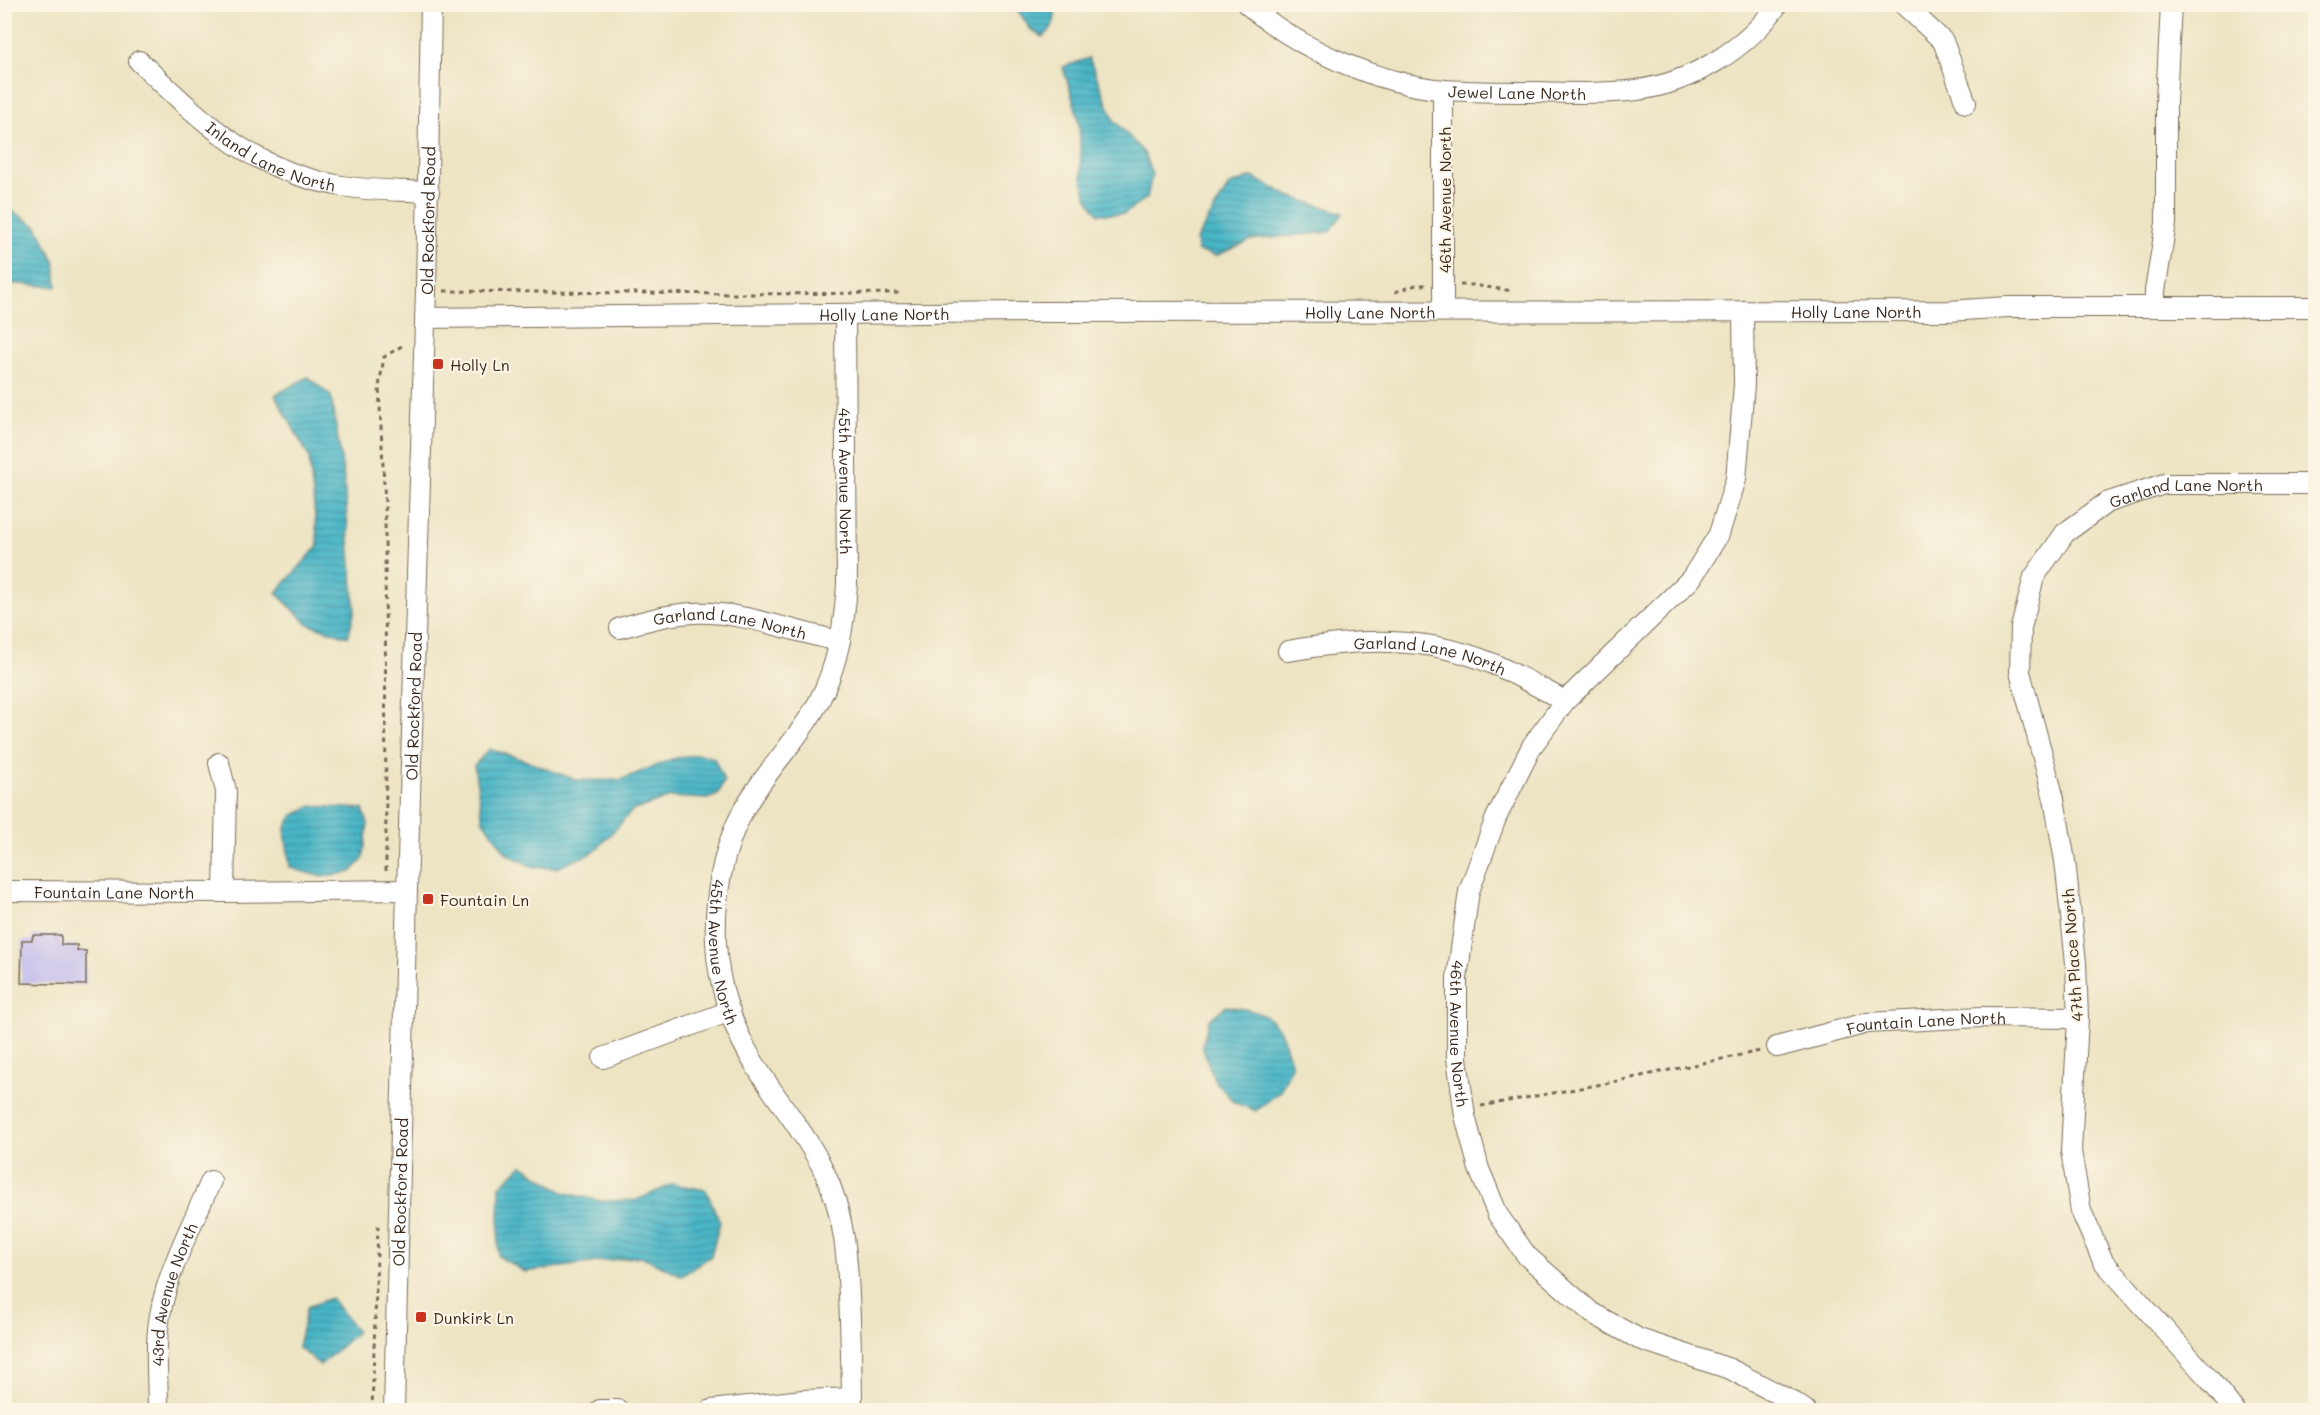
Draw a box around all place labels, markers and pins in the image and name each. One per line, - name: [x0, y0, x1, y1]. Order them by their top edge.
- place label: Holly Ln: [450, 354, 510, 375]
- marker: Holly Ln: [431, 357, 445, 371]
- place label: Fountain Ln: [440, 889, 529, 910]
- marker: Fountain Ln: [421, 892, 435, 906]
- place label: Dunkirk Ln: [433, 1307, 514, 1328]
- marker: Dunkirk Ln: [414, 1310, 428, 1324]

